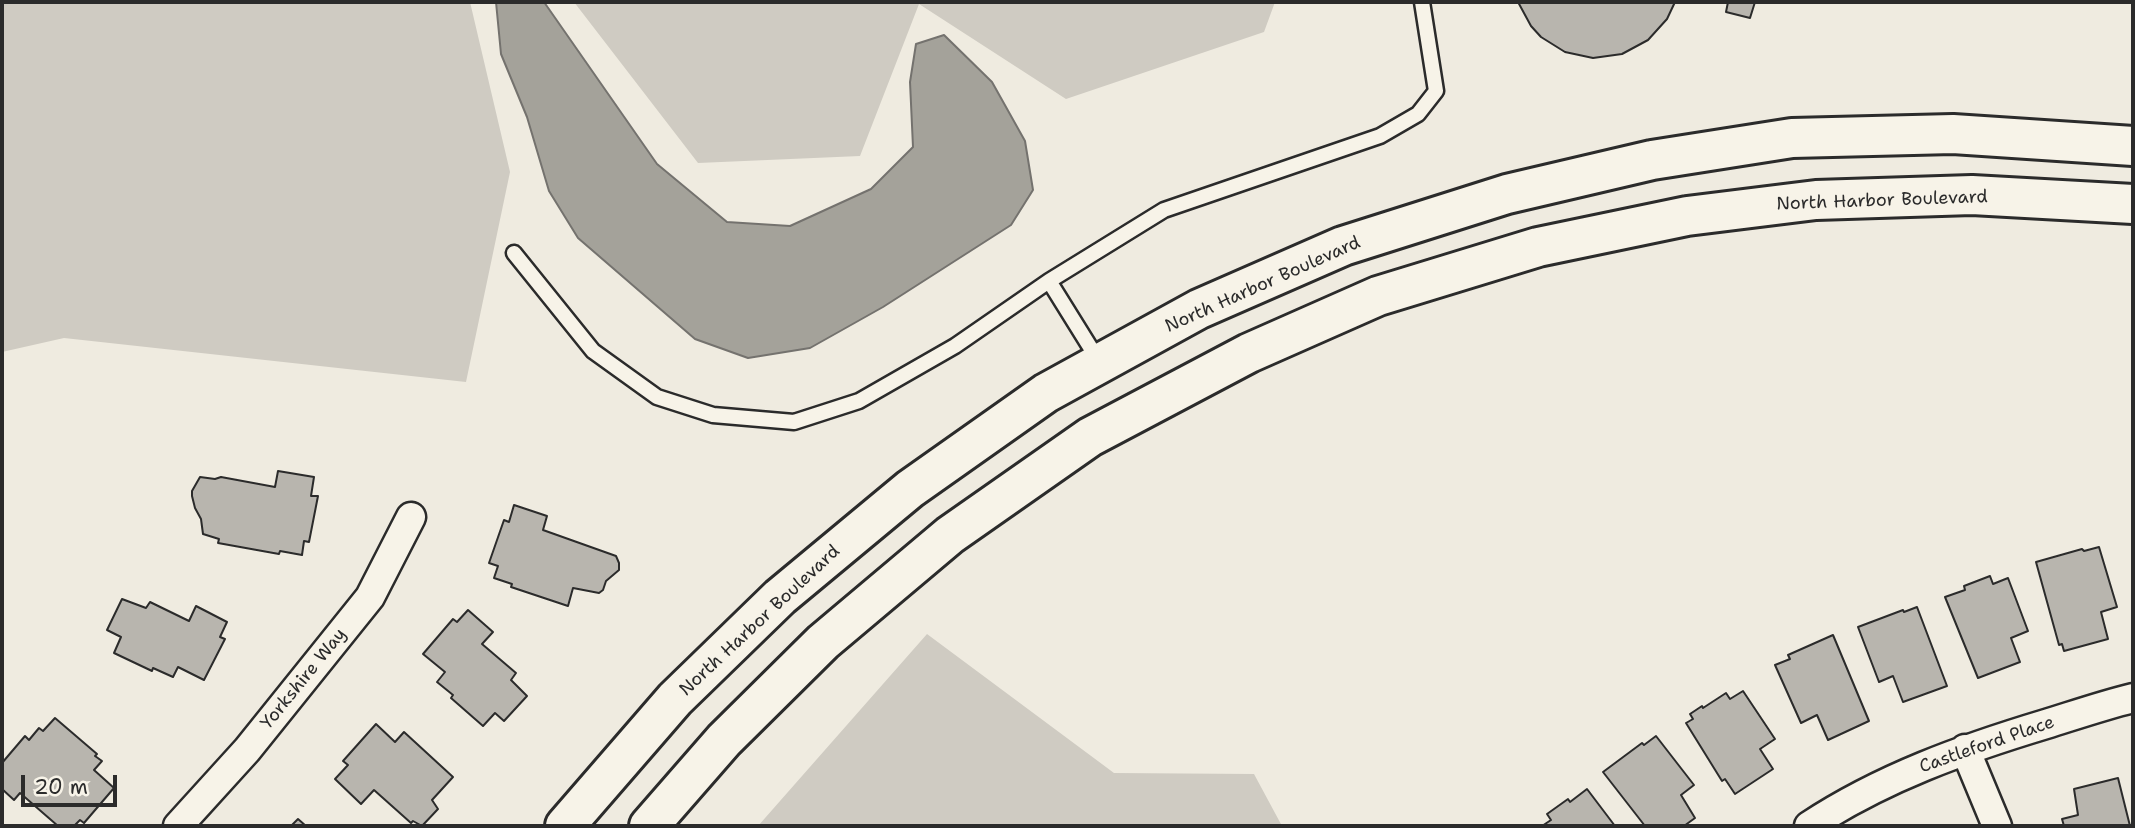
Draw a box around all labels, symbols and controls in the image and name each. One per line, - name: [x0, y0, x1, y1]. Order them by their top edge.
- street label: North Harbor Boulevard: [1776, 187, 1988, 215]
- street label: North Harbor Boulevard: [1162, 232, 1364, 338]
- street label: North Harbor Boulevard: [675, 541, 845, 701]
- street label: Yorkshire Way: [257, 624, 351, 734]
- street label: Castleford Place: [1917, 712, 2057, 778]
- scale bar: [24, 762, 121, 806]
- text: 20 m: [34, 773, 88, 801]

